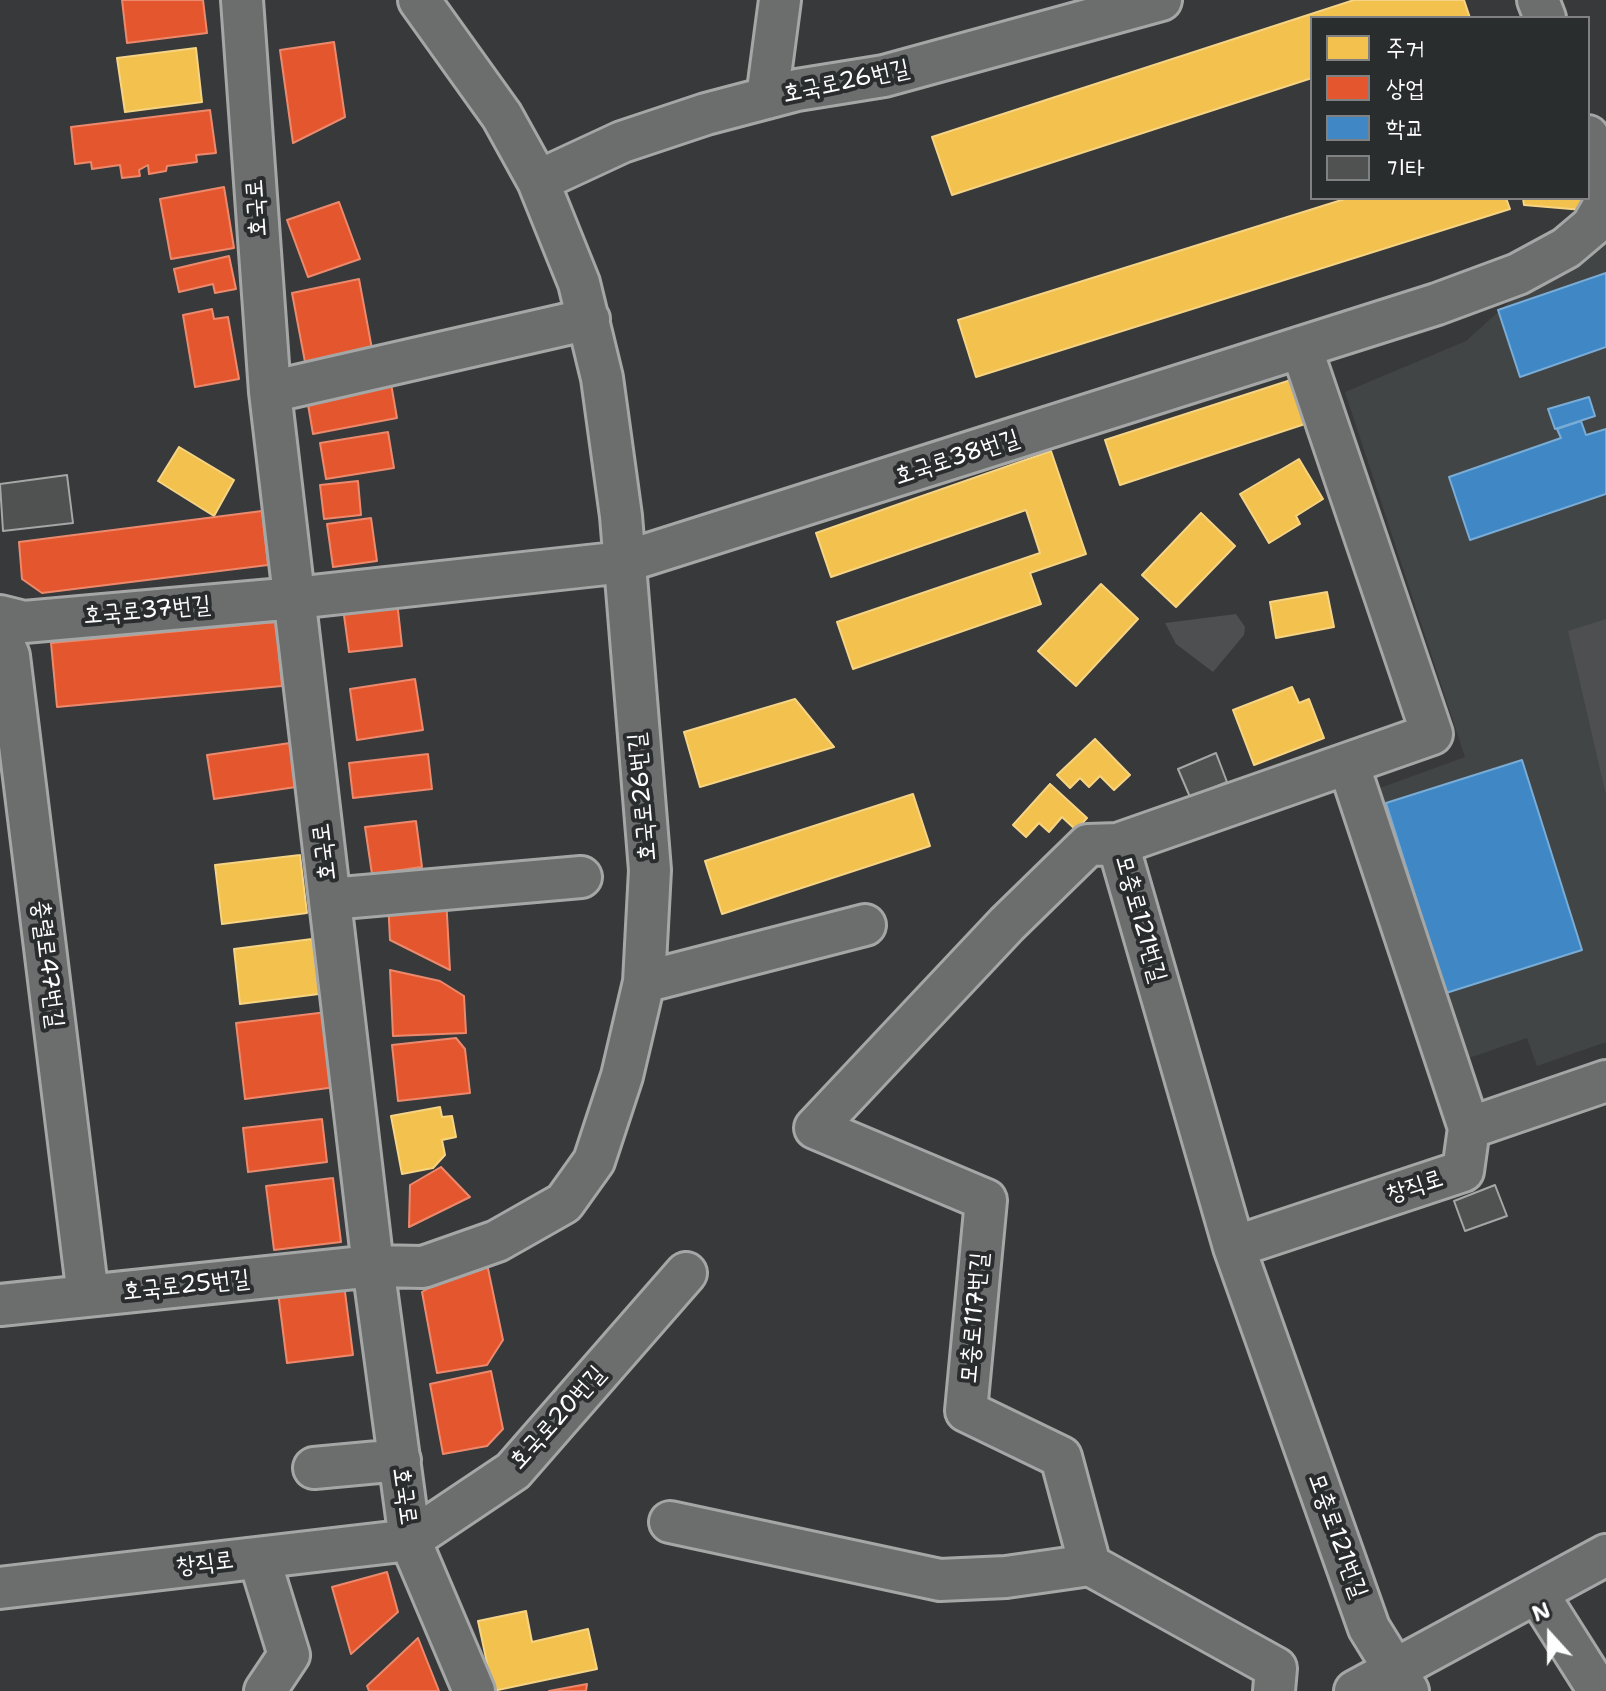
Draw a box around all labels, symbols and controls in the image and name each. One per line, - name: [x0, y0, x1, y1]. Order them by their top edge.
- legend: [1310, 16, 1590, 200]
- text: 주거: [1386, 32, 1425, 64]
- street label: 호국로26번길: [780, 54, 912, 110]
- text: 상업: [1386, 72, 1425, 104]
- text: 학교: [1386, 112, 1425, 144]
- text: 기타: [1386, 152, 1425, 184]
- street label: 호국로: [241, 178, 273, 238]
- street label: 호국로38번길: [891, 424, 1023, 492]
- street label: 호국로37번길: [82, 591, 212, 631]
- street label: 호국로26번길: [623, 731, 663, 863]
- street label: 호국로: [307, 821, 343, 883]
- street label: 모충로121번길: [1108, 852, 1172, 986]
- street label: 충렬로47번길: [25, 898, 69, 1030]
- street label: 창직로: [1383, 1164, 1447, 1210]
- street label: 모충로117번길: [955, 1251, 995, 1385]
- street label: 호국로25번길: [121, 1265, 251, 1307]
- street label: 호국로20번길: [504, 1360, 612, 1476]
- street label: 호국로: [386, 1465, 422, 1527]
- street label: 모충로121번길: [1301, 1470, 1373, 1602]
- street label: 창직로: [174, 1546, 236, 1582]
- north arrow: [1510, 1595, 1590, 1675]
- text: N: [1528, 1595, 1555, 1629]

